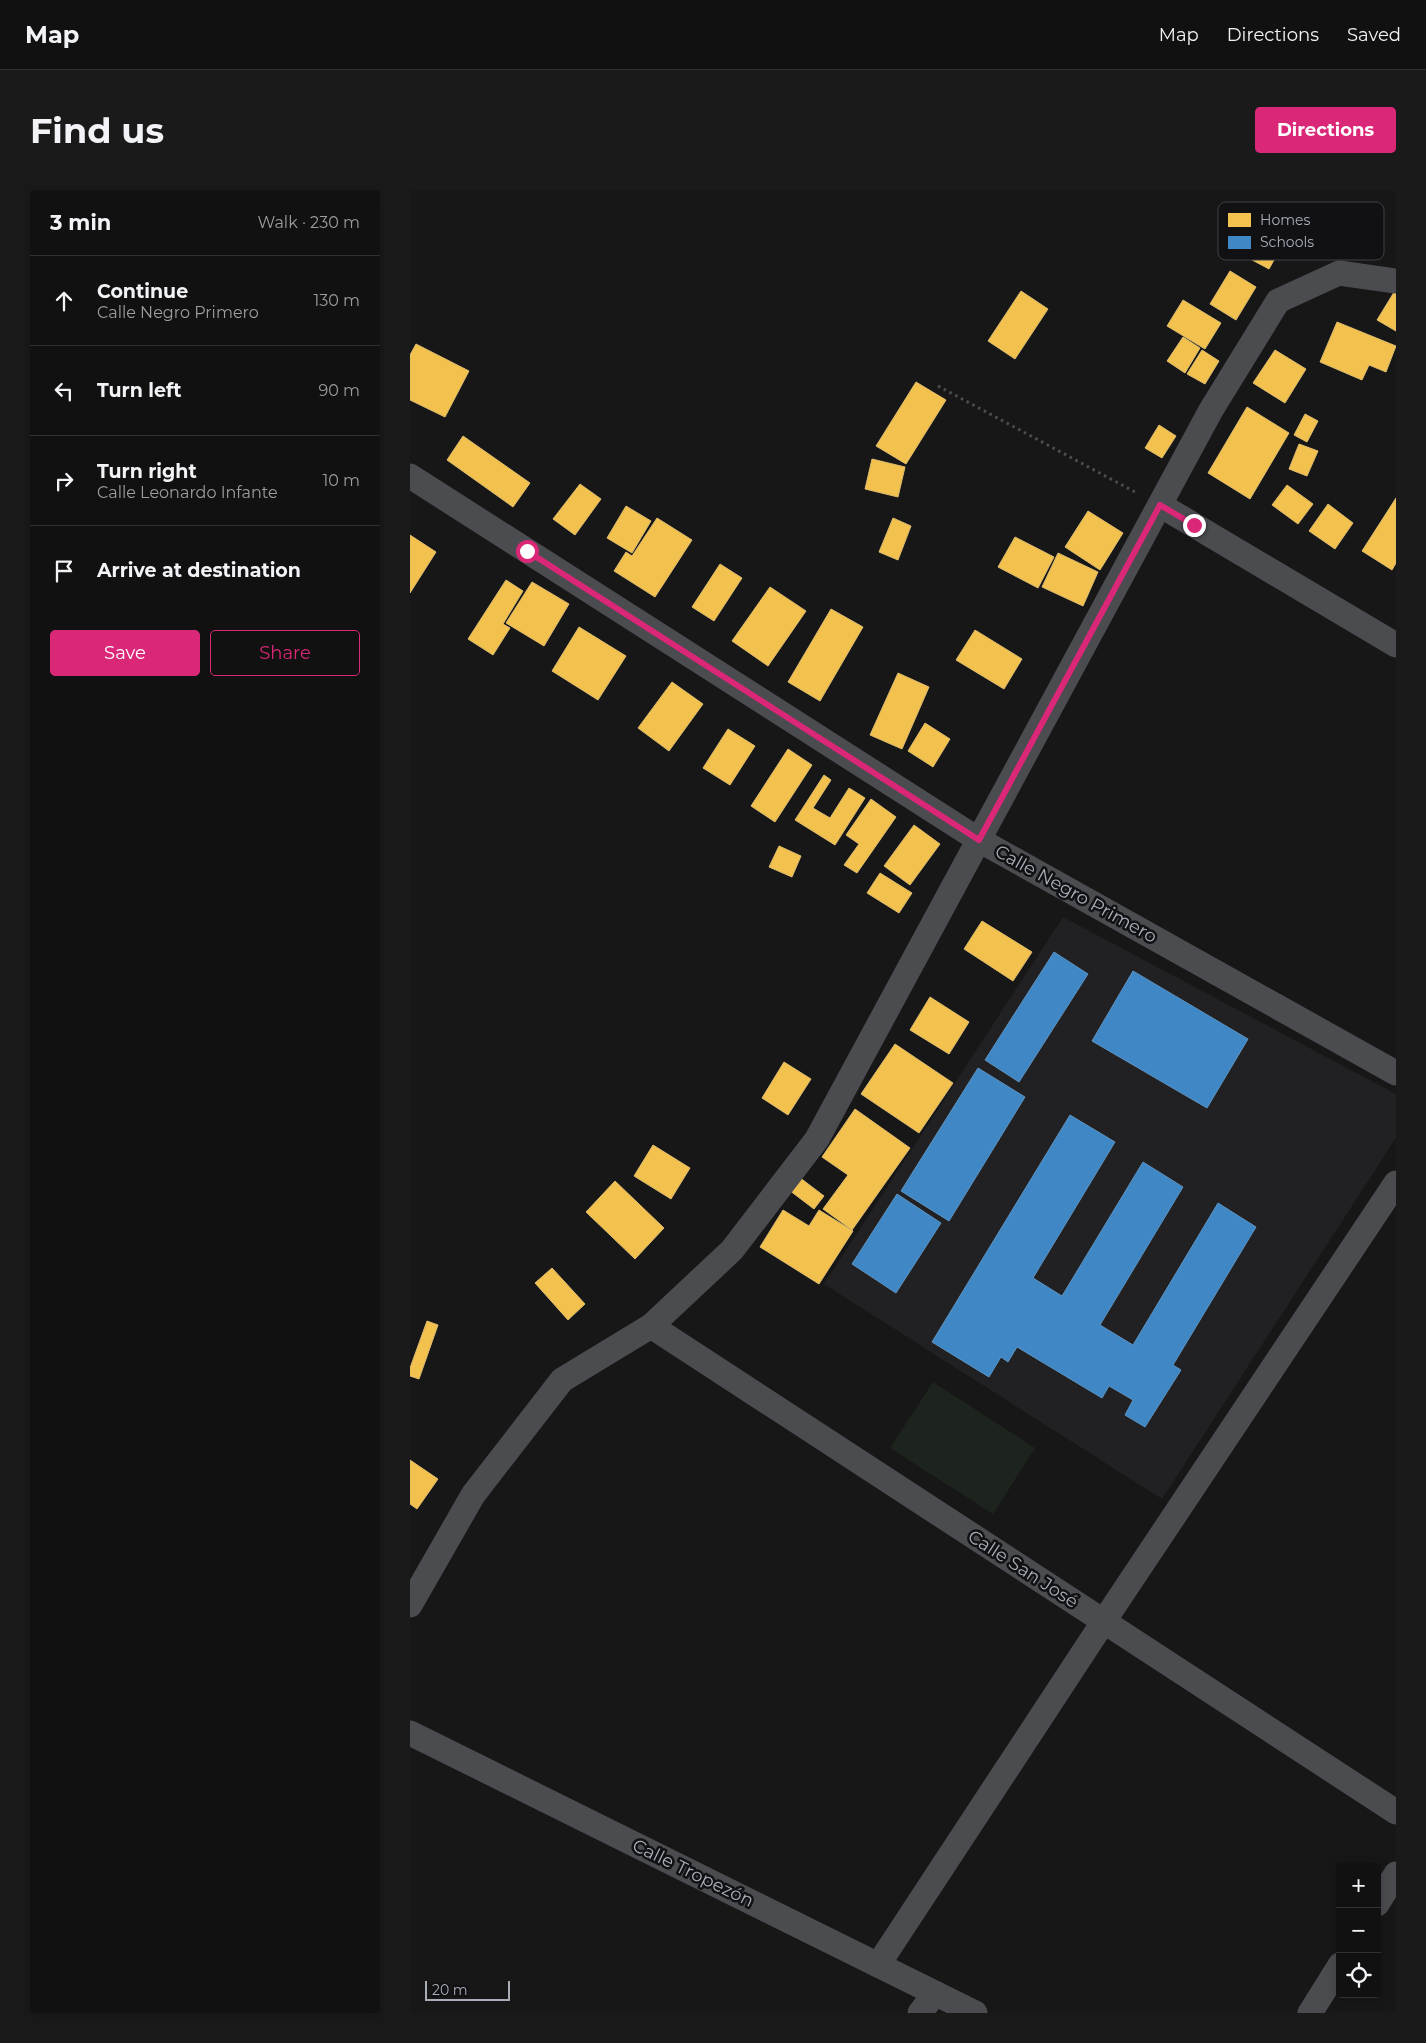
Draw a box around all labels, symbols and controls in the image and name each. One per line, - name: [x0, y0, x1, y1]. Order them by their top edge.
- text: Map: [25, 20, 79, 49]
- text: Map: [1159, 24, 1199, 46]
- text: Directions: [1227, 24, 1319, 46]
- text: Saved: [1347, 24, 1401, 46]
- button: Directions: [1255, 107, 1396, 153]
- text: Find us: [30, 109, 164, 152]
- legend: [1218, 202, 1384, 260]
- text: 3 min: [50, 210, 111, 235]
- text: Homes: [1260, 211, 1310, 229]
- text: Walk · 230 m: [258, 213, 360, 232]
- text: Schools: [1260, 233, 1314, 251]
- text: Continue: [97, 280, 188, 303]
- icon: ahead: [50, 287, 78, 315]
- text: 130 m: [313, 291, 360, 310]
- text: Calle Negro Primero: [97, 303, 259, 322]
- icon: left: [50, 377, 78, 405]
- text: Turn left: [97, 379, 182, 402]
- text: 90 m: [318, 381, 360, 400]
- text: Turn right: [97, 460, 197, 483]
- icon: right: [50, 467, 78, 495]
- text: 10 m: [322, 471, 360, 490]
- text: Calle Leonardo Infante: [97, 483, 278, 502]
- route end: [1183, 514, 1206, 537]
- route start: [516, 540, 539, 563]
- icon: arrive: [50, 557, 78, 585]
- text: Arrive at destination: [97, 559, 301, 582]
- button: Save: [50, 630, 200, 676]
- button: Share: [210, 630, 360, 676]
- street label: Calle Negro Primero: [991, 840, 1161, 948]
- street label: Calle San José: [964, 1525, 1082, 1613]
- street label: Calle Tropezón: [629, 1834, 757, 1912]
- map controls: [1336, 1863, 1381, 1998]
- button: +: [1336, 1863, 1381, 1908]
- button: −: [1336, 1908, 1381, 1953]
- button: locate: [1336, 1953, 1381, 1998]
- scale bar: [425, 1978, 510, 2001]
- text: 20 m: [432, 1981, 468, 1999]

